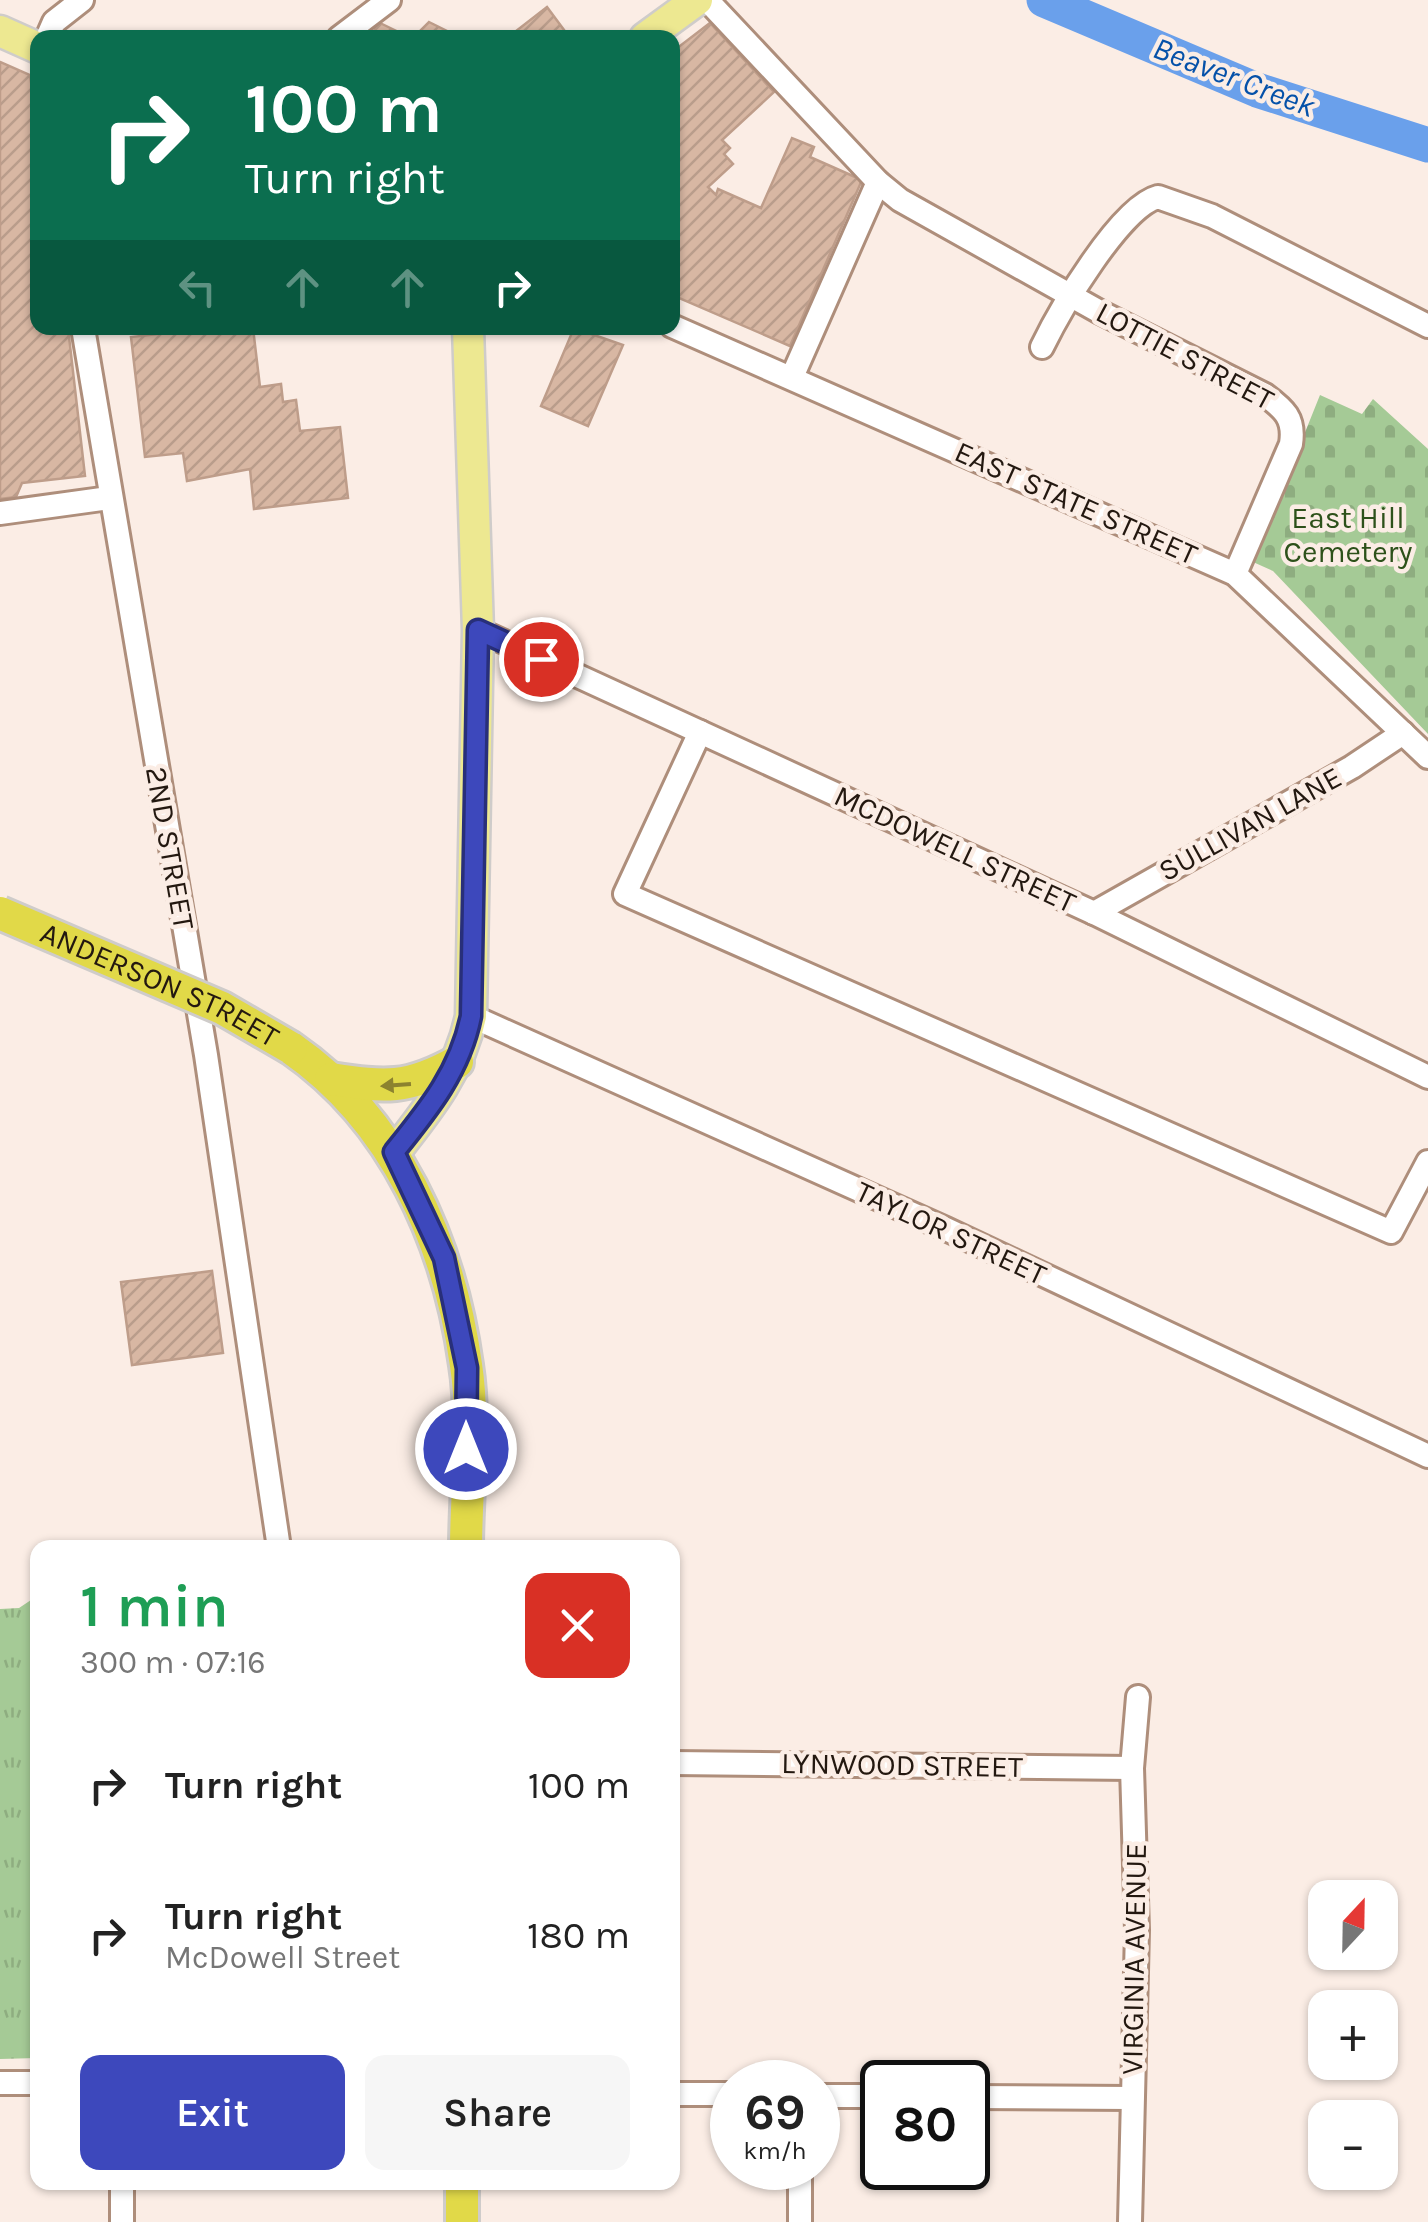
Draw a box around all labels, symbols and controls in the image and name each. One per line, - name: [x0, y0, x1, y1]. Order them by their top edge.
- water label: Beaver Creek: [1148, 29, 1321, 125]
- text: 100 m: [245, 68, 443, 150]
- icon: right: [80, 70, 210, 200]
- text: Turn right: [245, 152, 445, 204]
- icon: left: [170, 260, 225, 315]
- icon: ahead: [275, 260, 330, 315]
- icon: ahead: [380, 260, 435, 315]
- icon: right: [485, 260, 540, 315]
- street label: LOTTIE STREET: [1090, 294, 1280, 418]
- street label: EAST STATE STREET: [949, 433, 1203, 573]
- park label: East Hill Cemetery: [1284, 500, 1412, 570]
- pin: [499, 617, 584, 702]
- icon: arrive: [514, 632, 569, 687]
- street label: SULLIVAN LANE: [1152, 759, 1348, 889]
- street label: 2ND STREET: [138, 764, 202, 932]
- street label: MCDOWELL STREET: [829, 777, 1081, 921]
- street label: ANDERSON STREET: [35, 914, 285, 1055]
- one-way arrow: [380, 1077, 412, 1093]
- street label: TAYLOR STREET: [850, 1173, 1052, 1293]
- position arrow: [414, 1397, 518, 1501]
- text: 1 min: [80, 1571, 229, 1641]
- button: close: [525, 1573, 630, 1678]
- text: 300 m · 07:16: [80, 1644, 266, 1681]
- street label: LYNWOOD STREET: [781, 1745, 1023, 1785]
- icon: right: [80, 1758, 135, 1813]
- text: Turn right: [165, 1763, 342, 1808]
- text: 100 m: [528, 1763, 630, 1808]
- street label: VIRGINIA AVENUE: [1114, 1843, 1154, 2075]
- north arrow: [1308, 1880, 1398, 1970]
- map controls: [1308, 1880, 1398, 2190]
- text: Turn right: [165, 1894, 342, 1939]
- icon: right: [80, 1908, 135, 1963]
- text: 180 m: [527, 1913, 630, 1958]
- text: McDowell Street: [165, 1939, 400, 1976]
- button: +: [1308, 1990, 1398, 2080]
- button: Exit: [80, 2055, 345, 2170]
- button: Share: [365, 2055, 630, 2170]
- speed limit sign: 80: [860, 2060, 990, 2190]
- text: 69: [745, 2083, 805, 2142]
- button: −: [1308, 2100, 1398, 2190]
- text: km/h: [743, 2136, 807, 2165]

